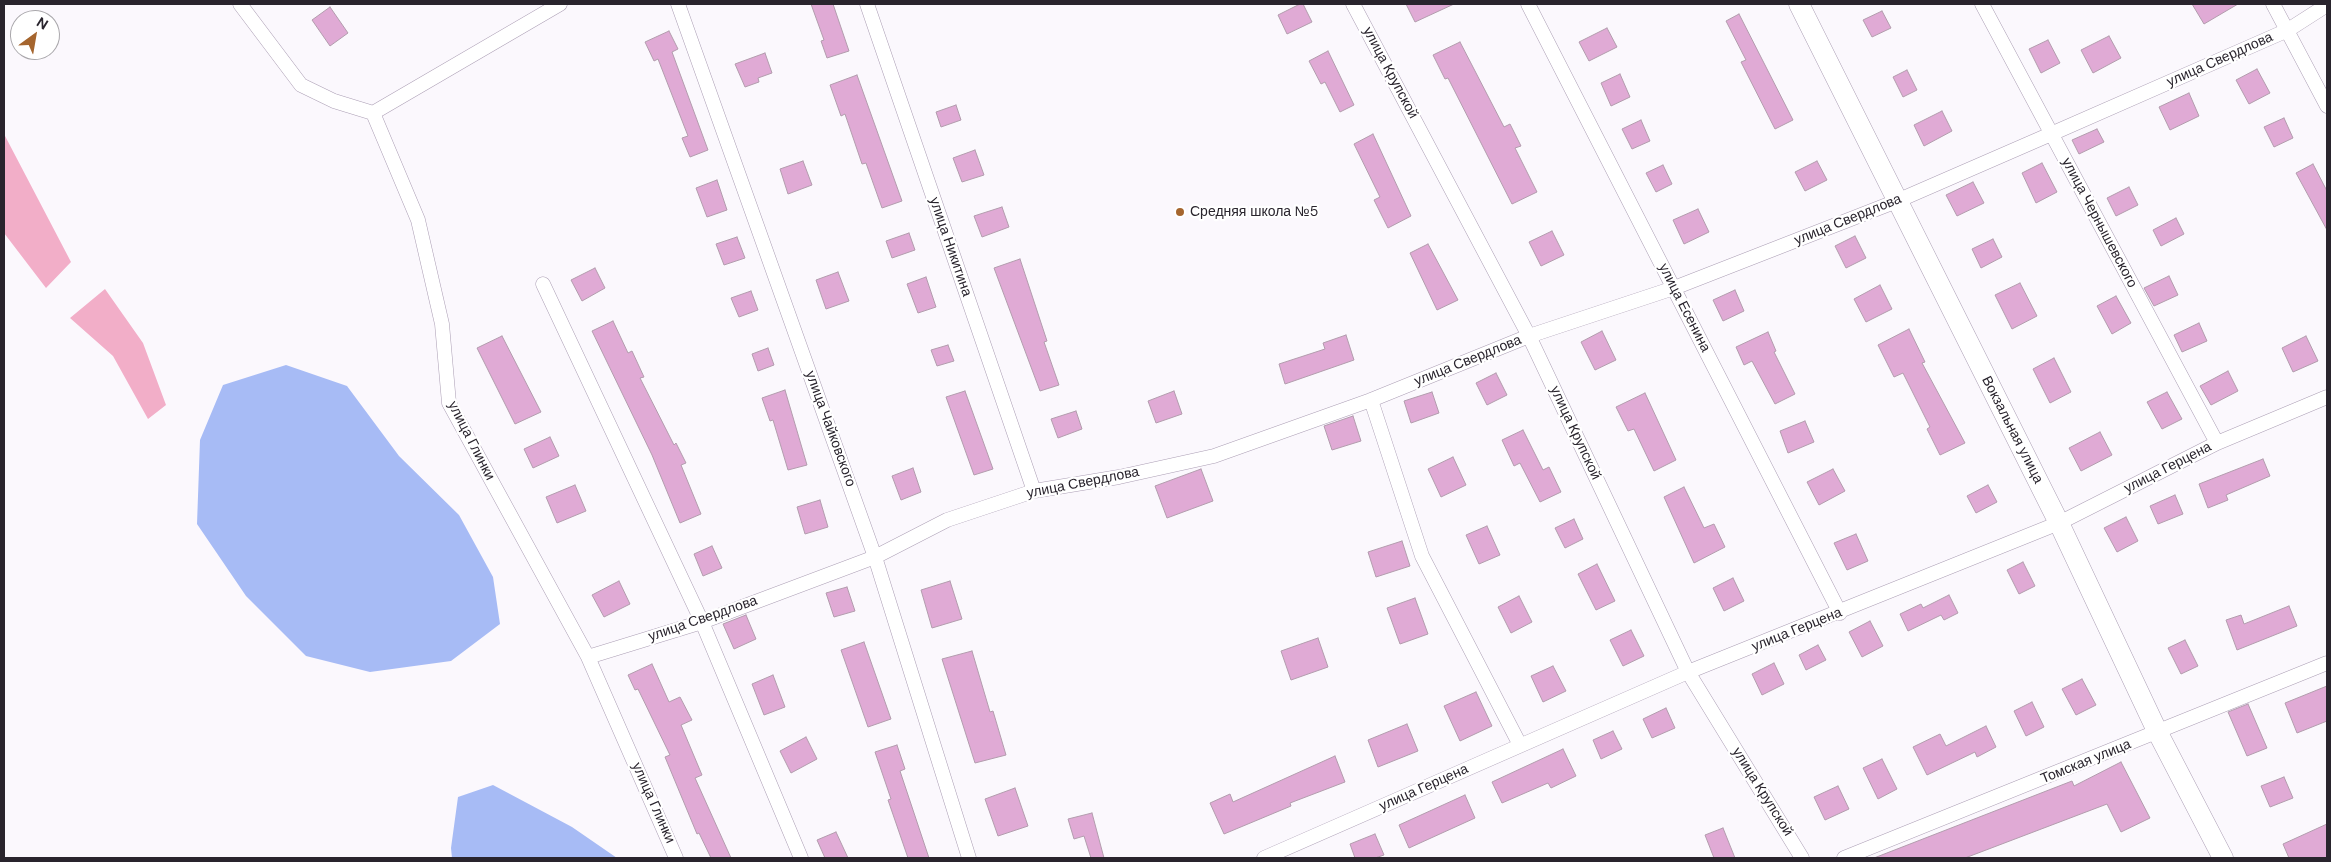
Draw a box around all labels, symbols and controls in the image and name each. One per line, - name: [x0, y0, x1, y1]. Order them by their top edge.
- north arrow: [10, 10, 60, 60]
- text: N: [33, 13, 52, 33]
- street label: улица Крупской: [1359, 24, 1421, 122]
- street label: улица Свердлова: [2164, 29, 2276, 91]
- street label: улица Чернышевского: [2058, 155, 2140, 291]
- street label: улица Свердлова: [1792, 191, 1904, 249]
- street label: улица Никитина: [925, 195, 975, 299]
- place label: Средняя школа №5: [1190, 204, 1318, 220]
- marker: Средняя школа №5: [1174, 206, 1186, 218]
- street label: улица Есенина: [1654, 261, 1714, 355]
- street label: улица Свердлова: [1412, 332, 1524, 390]
- street label: улица Чайковского: [801, 369, 859, 489]
- street label: Вокзальная улица: [1978, 373, 2046, 487]
- street label: улица Крупской: [1546, 383, 1604, 483]
- street label: улица Глинки: [444, 399, 498, 483]
- street label: улица Герцена: [2122, 439, 2214, 497]
- street label: улица Свердлова: [1025, 464, 1141, 502]
- street label: улица Свердлова: [646, 592, 760, 646]
- street label: улица Герцена: [1750, 604, 1844, 656]
- street label: Томская улица: [2038, 736, 2134, 788]
- street label: улица Крупской: [1728, 745, 1796, 839]
- street label: улица Глинки: [628, 760, 678, 846]
- street label: улица Герцена: [1377, 761, 1471, 815]

